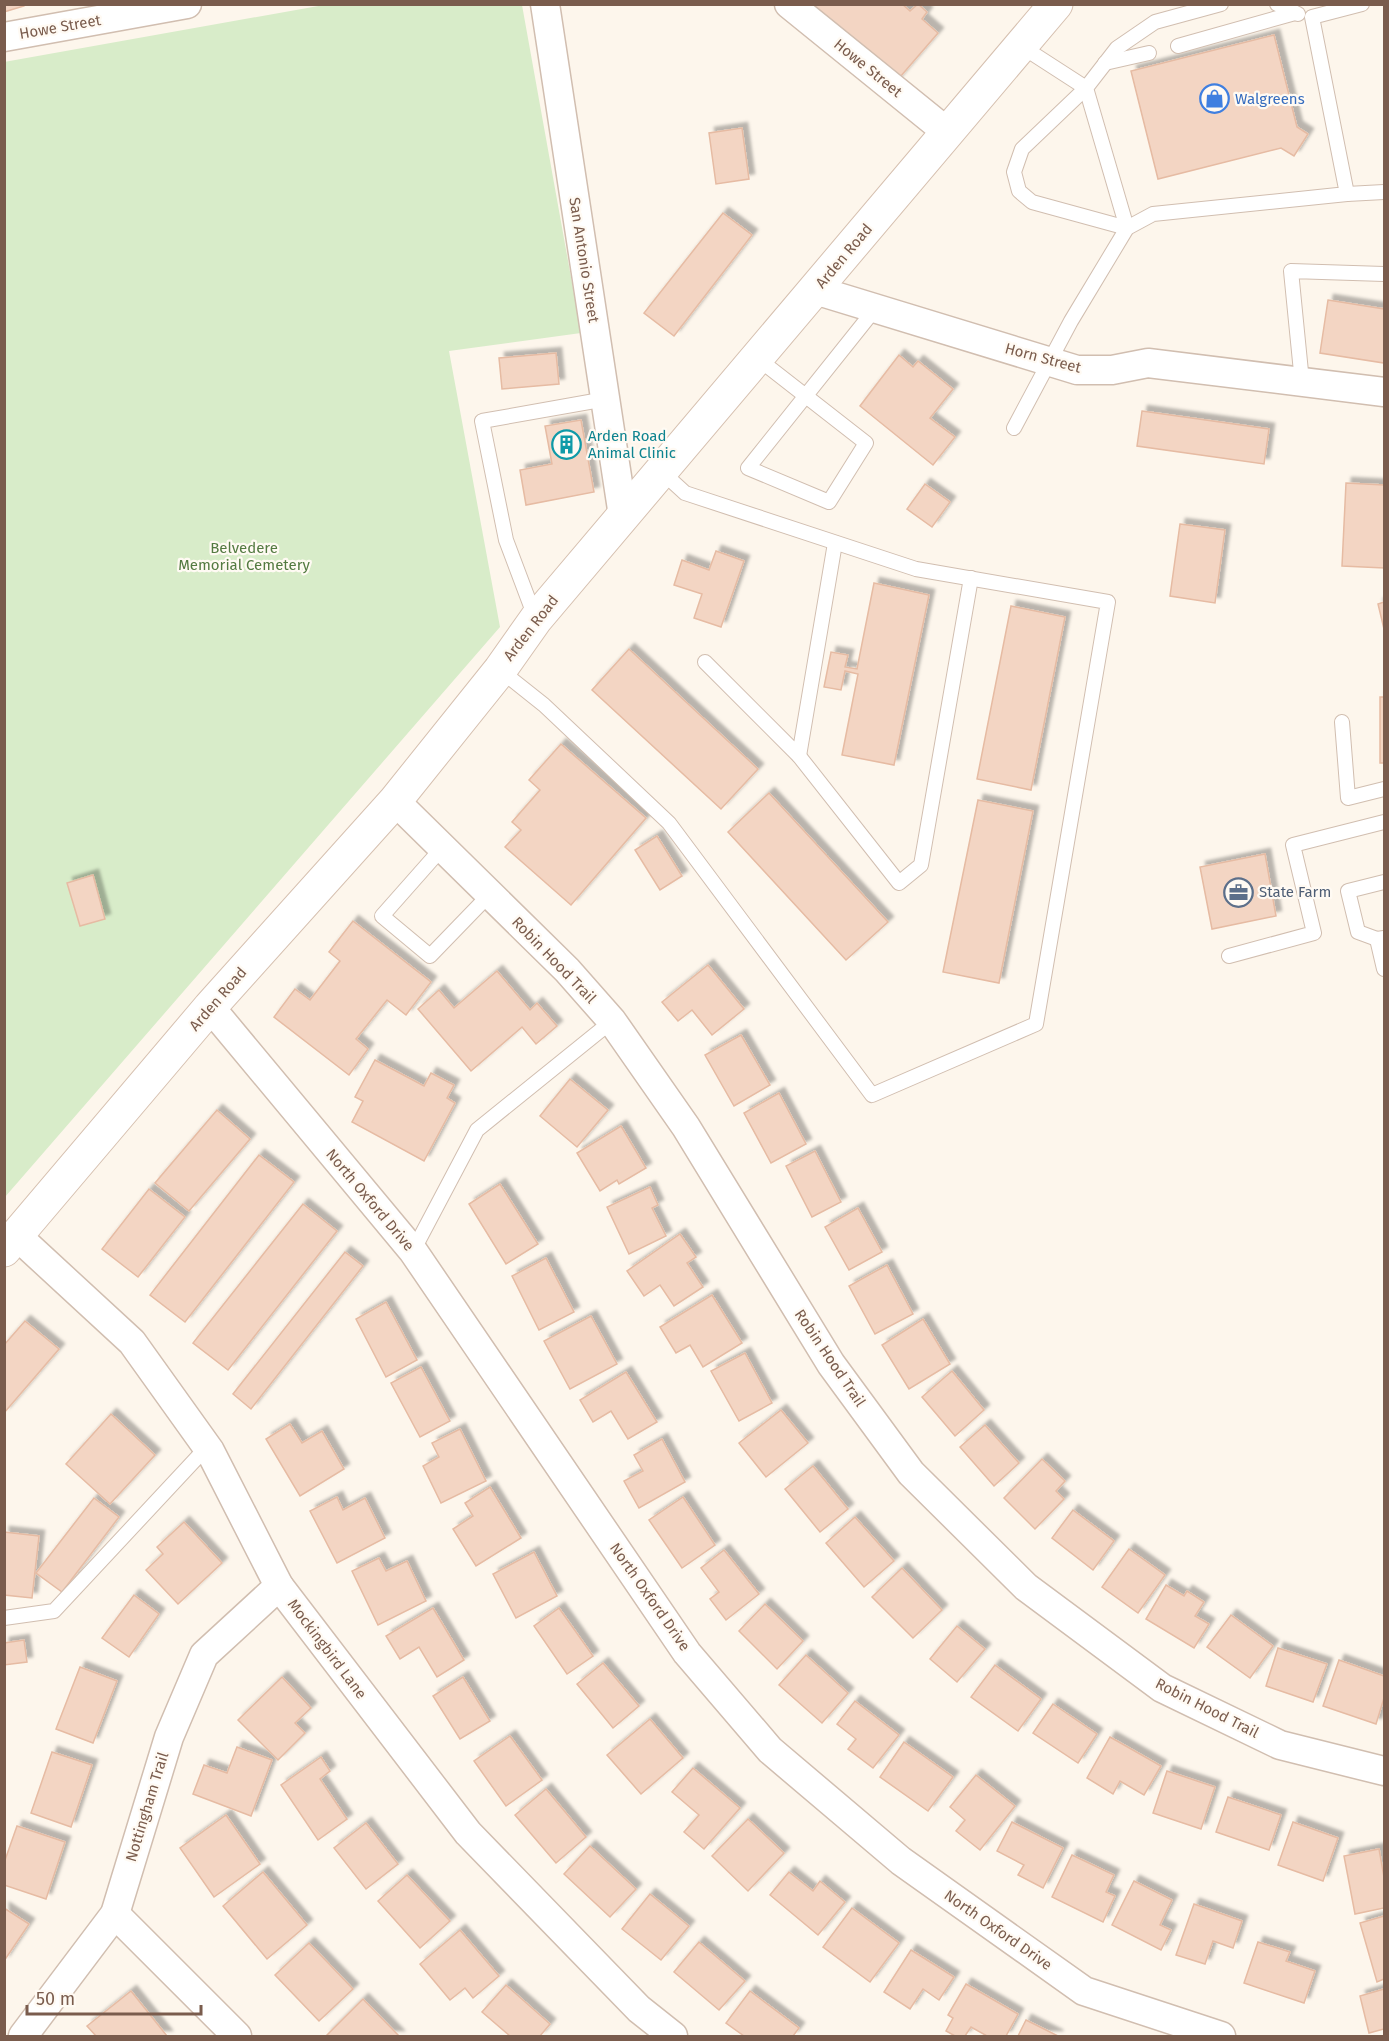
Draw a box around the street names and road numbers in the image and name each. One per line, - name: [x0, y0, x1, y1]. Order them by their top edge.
- street label: Howe Street: [18, 11, 103, 43]
- street label: Howe Street: [830, 35, 906, 101]
- street label: San Antonio Street: [565, 196, 603, 325]
- street label: Arden Road: [812, 220, 876, 292]
- street label: Horn Street: [1003, 339, 1084, 377]
- street label: Arden Road: [500, 592, 562, 664]
- street label: Robin Hood Trail: [508, 913, 600, 1008]
- street label: Arden Road: [185, 963, 251, 1035]
- street label: North Oxford Drive: [322, 1145, 418, 1255]
- street label: Robin Hood Trail: [791, 1306, 870, 1411]
- street label: North Oxford Drive: [606, 1540, 694, 1654]
- street label: Mockingbird Lane: [284, 1596, 370, 1702]
- street label: Robin Hood Trail: [1152, 1674, 1262, 1742]
- street label: Nottingham Trail: [122, 1749, 172, 1864]
- street label: North Oxford Drive: [941, 1886, 1055, 1974]

